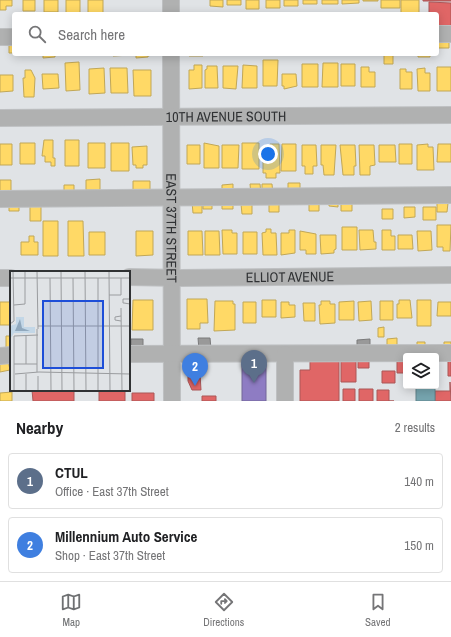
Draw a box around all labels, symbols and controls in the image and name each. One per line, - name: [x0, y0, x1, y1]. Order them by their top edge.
- search box: [12, 12, 439, 56]
- icon: search: [26, 23, 48, 45]
- text: Search here: [58, 24, 125, 45]
- street label: 10TH AVENUE SOUTH: [166, 107, 286, 126]
- your location: [258, 144, 278, 164]
- street label: EAST 37TH STREET: [162, 173, 181, 283]
- street label: ELLIOT AVENUE: [246, 267, 334, 286]
- inset map: [10, 271, 130, 391]
- pin: 1: [241, 350, 267, 383]
- pin: 2: [182, 353, 208, 386]
- map controls: [403, 353, 439, 389]
- button: layers: [403, 353, 439, 389]
- text: Nearby: [16, 416, 63, 439]
- text: 2 results: [395, 419, 435, 436]
- text: CTUL: [55, 462, 88, 483]
- text: 1: [27, 473, 33, 490]
- text: 140 m: [404, 473, 434, 490]
- text: Office · East 37th Street: [55, 483, 169, 500]
- text: Millennium Auto Service: [55, 526, 197, 547]
- text: 2: [27, 537, 33, 554]
- text: 150 m: [404, 537, 434, 554]
- text: Shop · East 37th Street: [55, 547, 165, 564]
- tab: Map: [60, 591, 82, 629]
- tab: Directions: [203, 591, 244, 629]
- tab: Saved: [365, 591, 391, 629]

